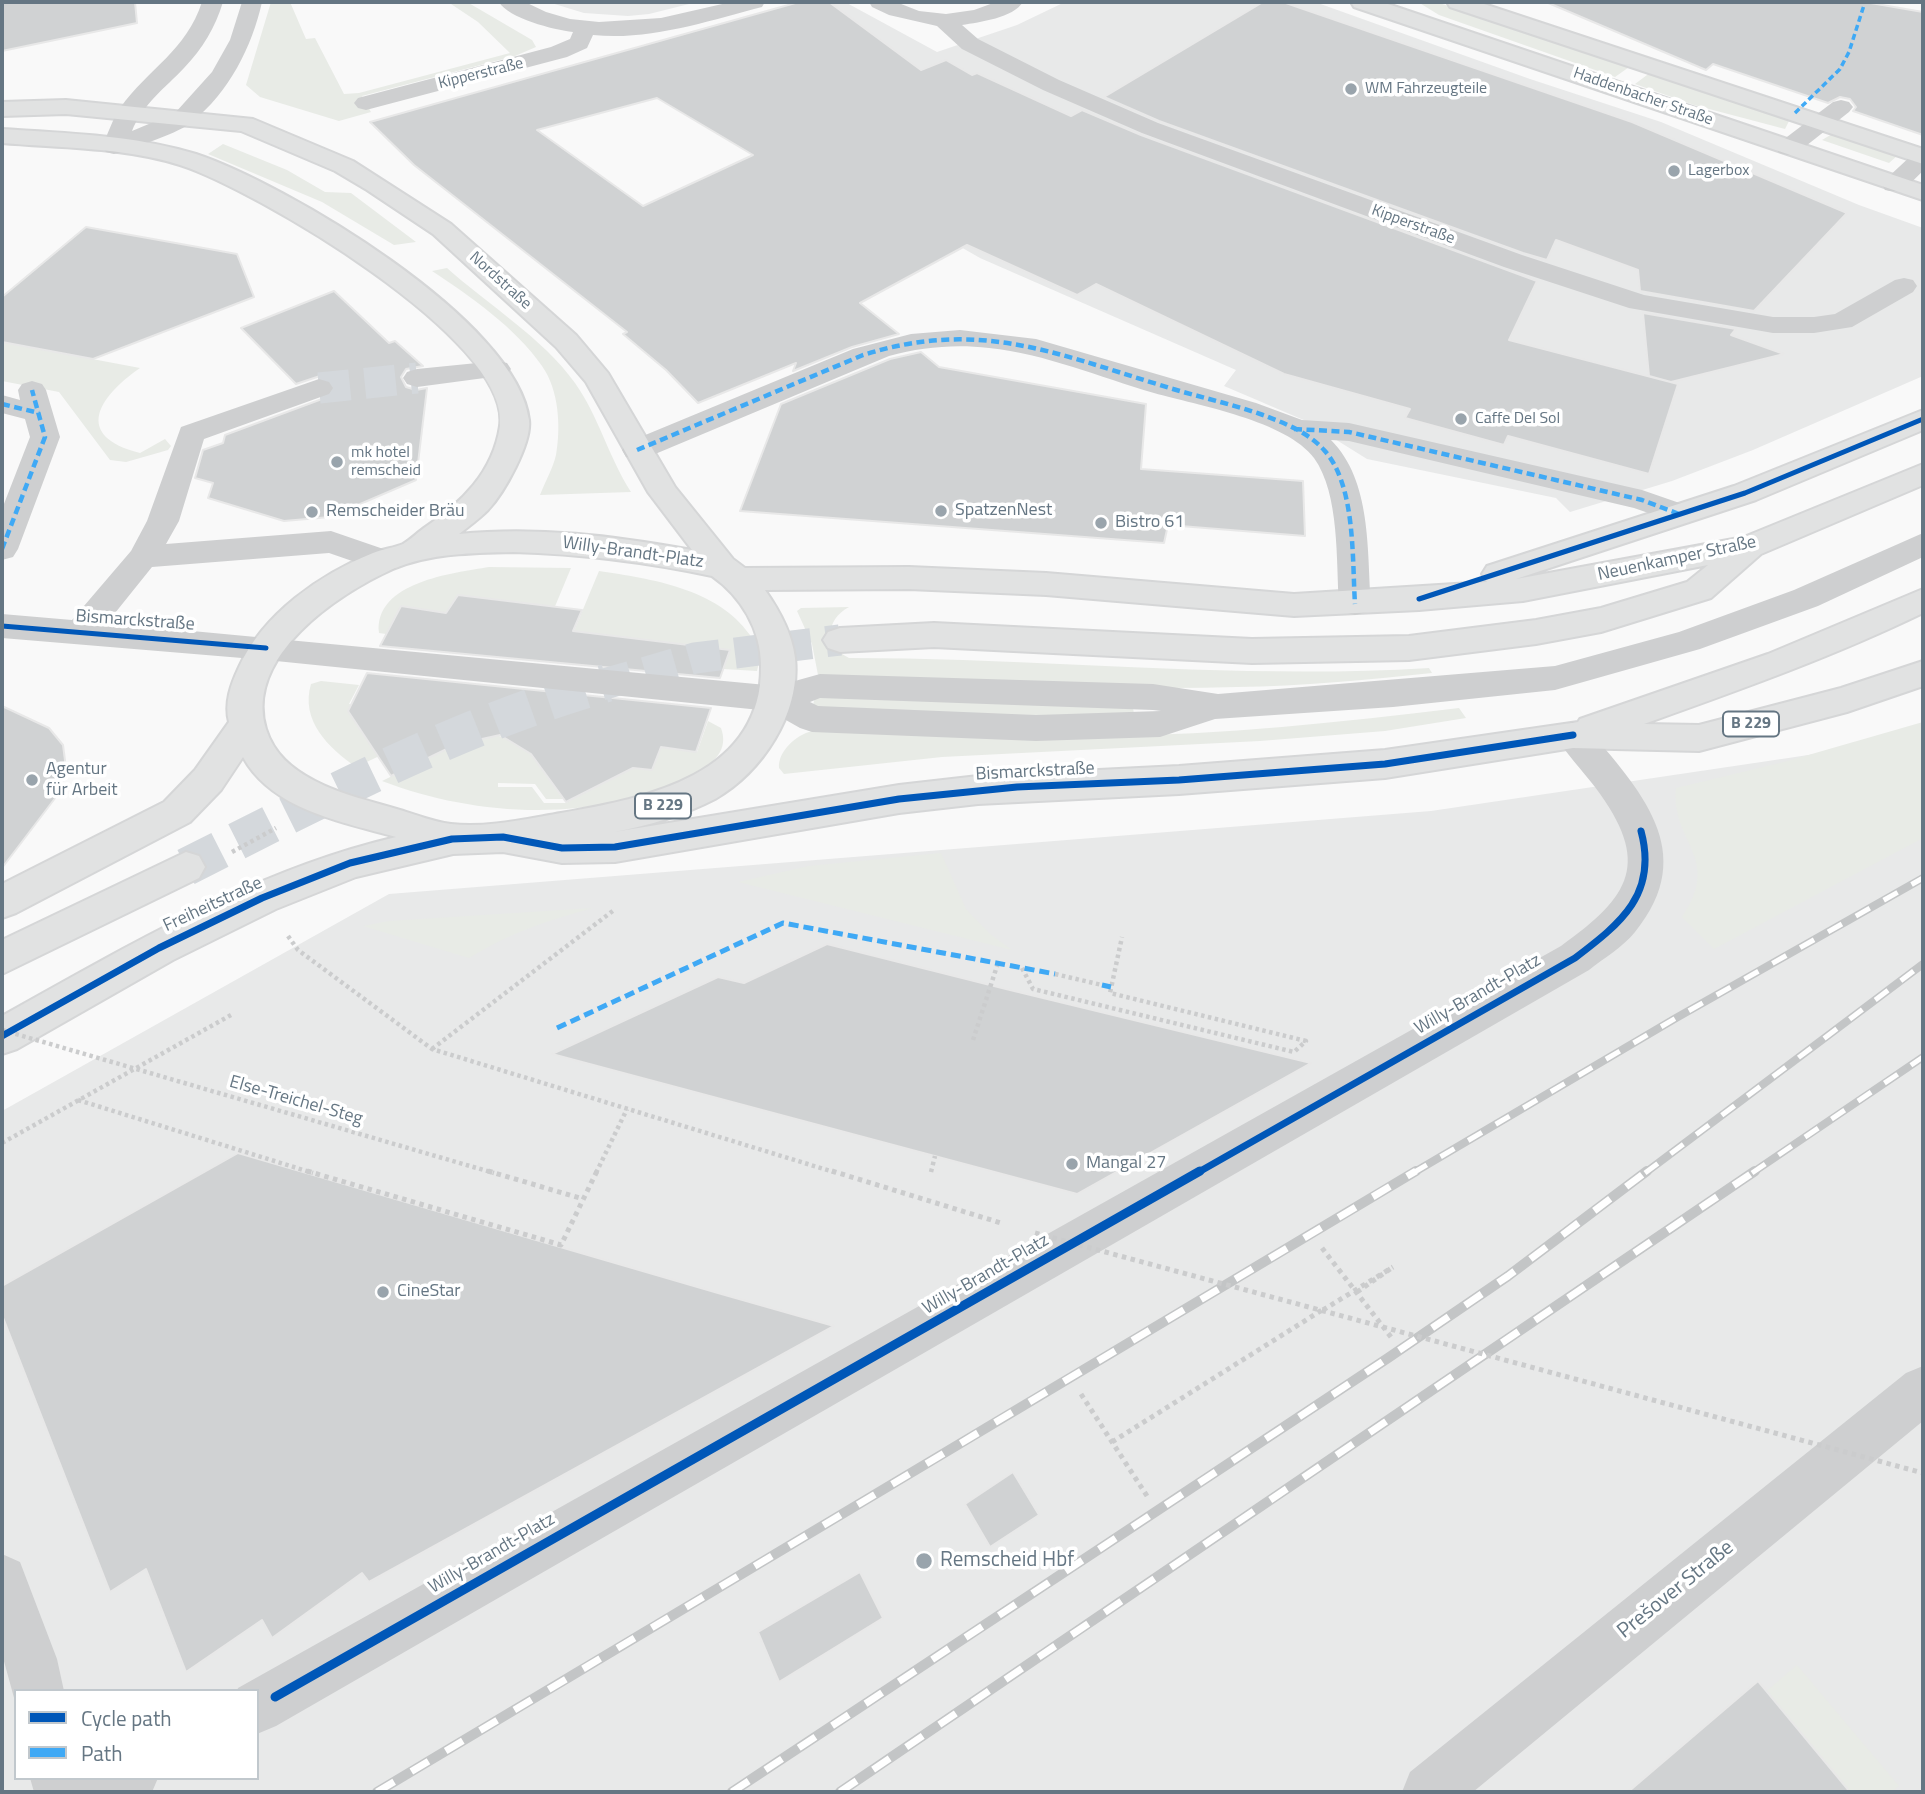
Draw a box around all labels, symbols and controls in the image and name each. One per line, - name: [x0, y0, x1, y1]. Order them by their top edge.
- street label: Kipperstraße: [436, 54, 526, 94]
- street label: Haddenbacher Straße: [1571, 64, 1715, 130]
- place label: WM Fahrzeugteile: [1365, 79, 1487, 99]
- marker: WM Fahrzeugteile: [1343, 81, 1359, 97]
- place label: Lagerbox: [1688, 161, 1749, 181]
- marker: Lagerbox: [1666, 163, 1682, 179]
- street label: Kipperstraße: [1369, 201, 1457, 249]
- street label: Nordstraße: [465, 248, 535, 314]
- place label: Caffe Del Sol: [1475, 409, 1560, 429]
- marker: Caffe Del Sol: [1453, 411, 1469, 427]
- place label: mk hotel remscheid: [351, 443, 421, 481]
- marker: mk hotel remscheid: [329, 454, 345, 470]
- place label: SpatzenNest: [955, 500, 1052, 522]
- place label: Remscheider Bräu: [326, 501, 465, 523]
- marker: SpatzenNest: [933, 503, 949, 519]
- marker: Remscheider Bräu: [304, 504, 320, 520]
- place label: Bistro 61: [1115, 512, 1184, 534]
- marker: Bistro 61: [1093, 515, 1109, 531]
- street label: Willy-Brandt-Platz: [561, 532, 705, 574]
- street label: Neuenkamper Straße: [1596, 532, 1758, 586]
- street label: Bismarckstraße: [75, 606, 195, 636]
- road number: B 229: [1723, 712, 1779, 736]
- street label: Bismarckstraße: [975, 758, 1095, 786]
- place label: Agentur für Arbeit: [46, 759, 117, 802]
- marker: Agentur für Arbeit: [24, 772, 40, 788]
- road number: B 229: [635, 793, 691, 818]
- street label: Freiheitstraße: [160, 873, 266, 937]
- street label: Willy-Brandt-Platz: [1411, 950, 1545, 1040]
- street label: Else-Treichel-Steg: [227, 1072, 365, 1130]
- place label: Mangal 27: [1086, 1153, 1166, 1175]
- marker: Mangal 27: [1064, 1156, 1080, 1172]
- street label: Willy-Brandt-Platz: [919, 1230, 1053, 1320]
- place label: CineStar: [397, 1281, 461, 1303]
- marker: CineStar: [375, 1284, 391, 1300]
- street label: Willy-Brandt-Platz: [425, 1509, 559, 1599]
- street label: Prešover Straße: [1613, 1535, 1739, 1645]
- place label: Remscheid Hbf: [940, 1548, 1074, 1574]
- marker: Remscheid Hbf: [914, 1551, 934, 1571]
- legend: [14, 1689, 259, 1780]
- text: Cycle path: [81, 1702, 172, 1734]
- text: Path: [81, 1737, 123, 1769]

